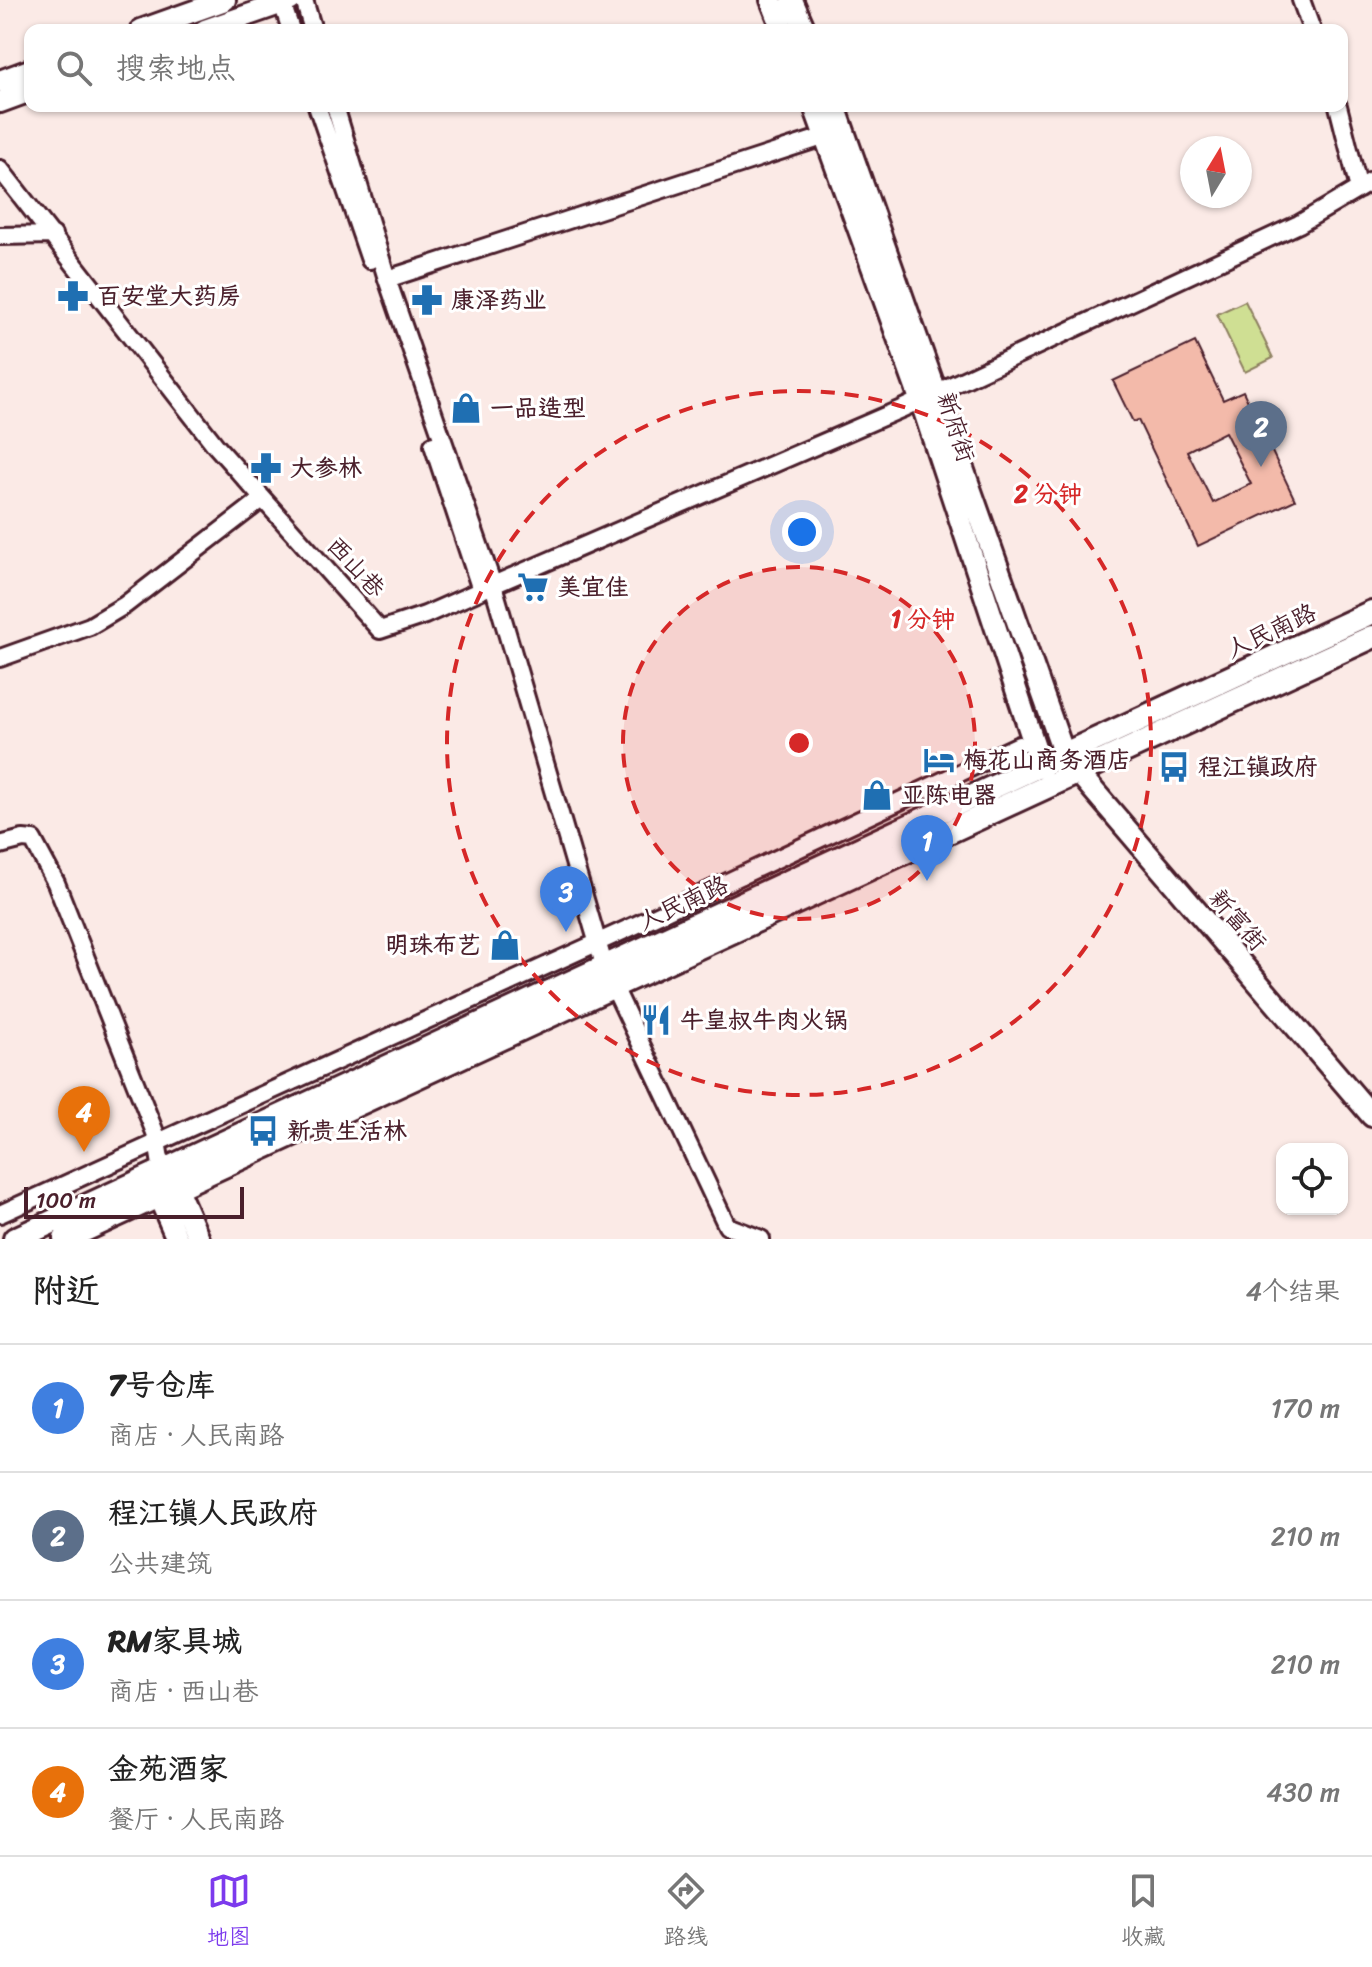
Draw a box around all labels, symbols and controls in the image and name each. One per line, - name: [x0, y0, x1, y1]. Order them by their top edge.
- search box: [24, 24, 1348, 112]
- text: 搜索地点: [116, 41, 236, 95]
- icon: search: [52, 46, 96, 90]
- north arrow: [1180, 136, 1252, 208]
- place label: 百安堂大药房: [97, 275, 241, 317]
- pharmacy icon: 百安堂大药房: [56, 279, 90, 313]
- place label: 康泽药业: [451, 279, 547, 321]
- pharmacy icon: 康泽药业: [410, 283, 444, 317]
- street label: 新府街: [925, 386, 987, 468]
- place label: 一品造型: [490, 387, 586, 429]
- shop icon: 一品造型: [449, 391, 483, 425]
- pin: 2: [1235, 401, 1287, 467]
- place label: 大参林: [290, 447, 362, 489]
- pharmacy icon: 大参林: [249, 451, 283, 485]
- text: 2 分钟: [1013, 473, 1082, 515]
- your location: [782, 512, 822, 552]
- street label: 西山巷: [316, 526, 396, 608]
- place label: 美宜佳: [557, 566, 629, 608]
- supermarket icon: 美宜佳: [516, 570, 550, 604]
- street label: 人民南路: [1219, 592, 1323, 670]
- text: 1 分钟: [891, 598, 955, 640]
- centre of rings: [785, 729, 813, 757]
- place label: 梅花山商务酒店: [963, 739, 1131, 781]
- hotel icon: 梅花山商务酒店: [922, 743, 956, 777]
- place label: 程江镇政府: [1198, 746, 1318, 788]
- bus stop icon: 程江镇政府: [1157, 750, 1191, 784]
- place label: 亚陈电器: [901, 774, 997, 816]
- shop icon: 亚陈电器: [860, 778, 894, 812]
- pin: 1: [901, 815, 953, 881]
- street label: 人民南路: [631, 864, 735, 942]
- pin: 3: [540, 866, 592, 932]
- street label: 新富街: [1199, 879, 1277, 961]
- place label: 明珠布艺: [385, 924, 481, 966]
- shop icon: 明珠布艺: [488, 928, 522, 962]
- place label: 牛皇叔牛肉火锅: [680, 999, 848, 1041]
- restaurant icon: 牛皇叔牛肉火锅: [639, 1003, 673, 1037]
- pin: 4: [58, 1086, 110, 1152]
- place label: 新贵生活林: [287, 1110, 407, 1152]
- bus stop icon: 新贵生活林: [246, 1114, 280, 1148]
- map controls: [1276, 1143, 1348, 1215]
- button: locate: [1276, 1143, 1348, 1215]
- text: 100 m: [36, 1181, 96, 1220]
- scale bar: [24, 1183, 244, 1219]
- text: 附近: [32, 1261, 100, 1321]
- text: 4个结果: [1246, 1268, 1340, 1314]
- text: 7号仓库: [108, 1358, 215, 1412]
- text: 1: [52, 1385, 64, 1431]
- text: 170 m: [1271, 1385, 1340, 1431]
- text: 商店 · 人民南路: [108, 1412, 285, 1458]
- text: 程江镇人民政府: [108, 1486, 318, 1540]
- text: 2: [50, 1513, 66, 1559]
- text: 210 m: [1271, 1513, 1340, 1559]
- text: 公共建筑: [108, 1540, 212, 1586]
- text: RM家具城: [108, 1614, 242, 1668]
- text: 3: [51, 1641, 65, 1687]
- text: 210 m: [1271, 1641, 1340, 1687]
- text: 商店 · 西山巷: [108, 1668, 259, 1714]
- text: 金苑酒家: [108, 1742, 228, 1796]
- text: 4: [50, 1769, 66, 1815]
- text: 430 m: [1266, 1769, 1340, 1815]
- text: 餐厅 · 人民南路: [108, 1796, 285, 1842]
- tab: 地图: [207, 1869, 251, 1956]
- tab: 路线: [664, 1869, 708, 1956]
- tab: 收藏: [1121, 1869, 1165, 1956]

